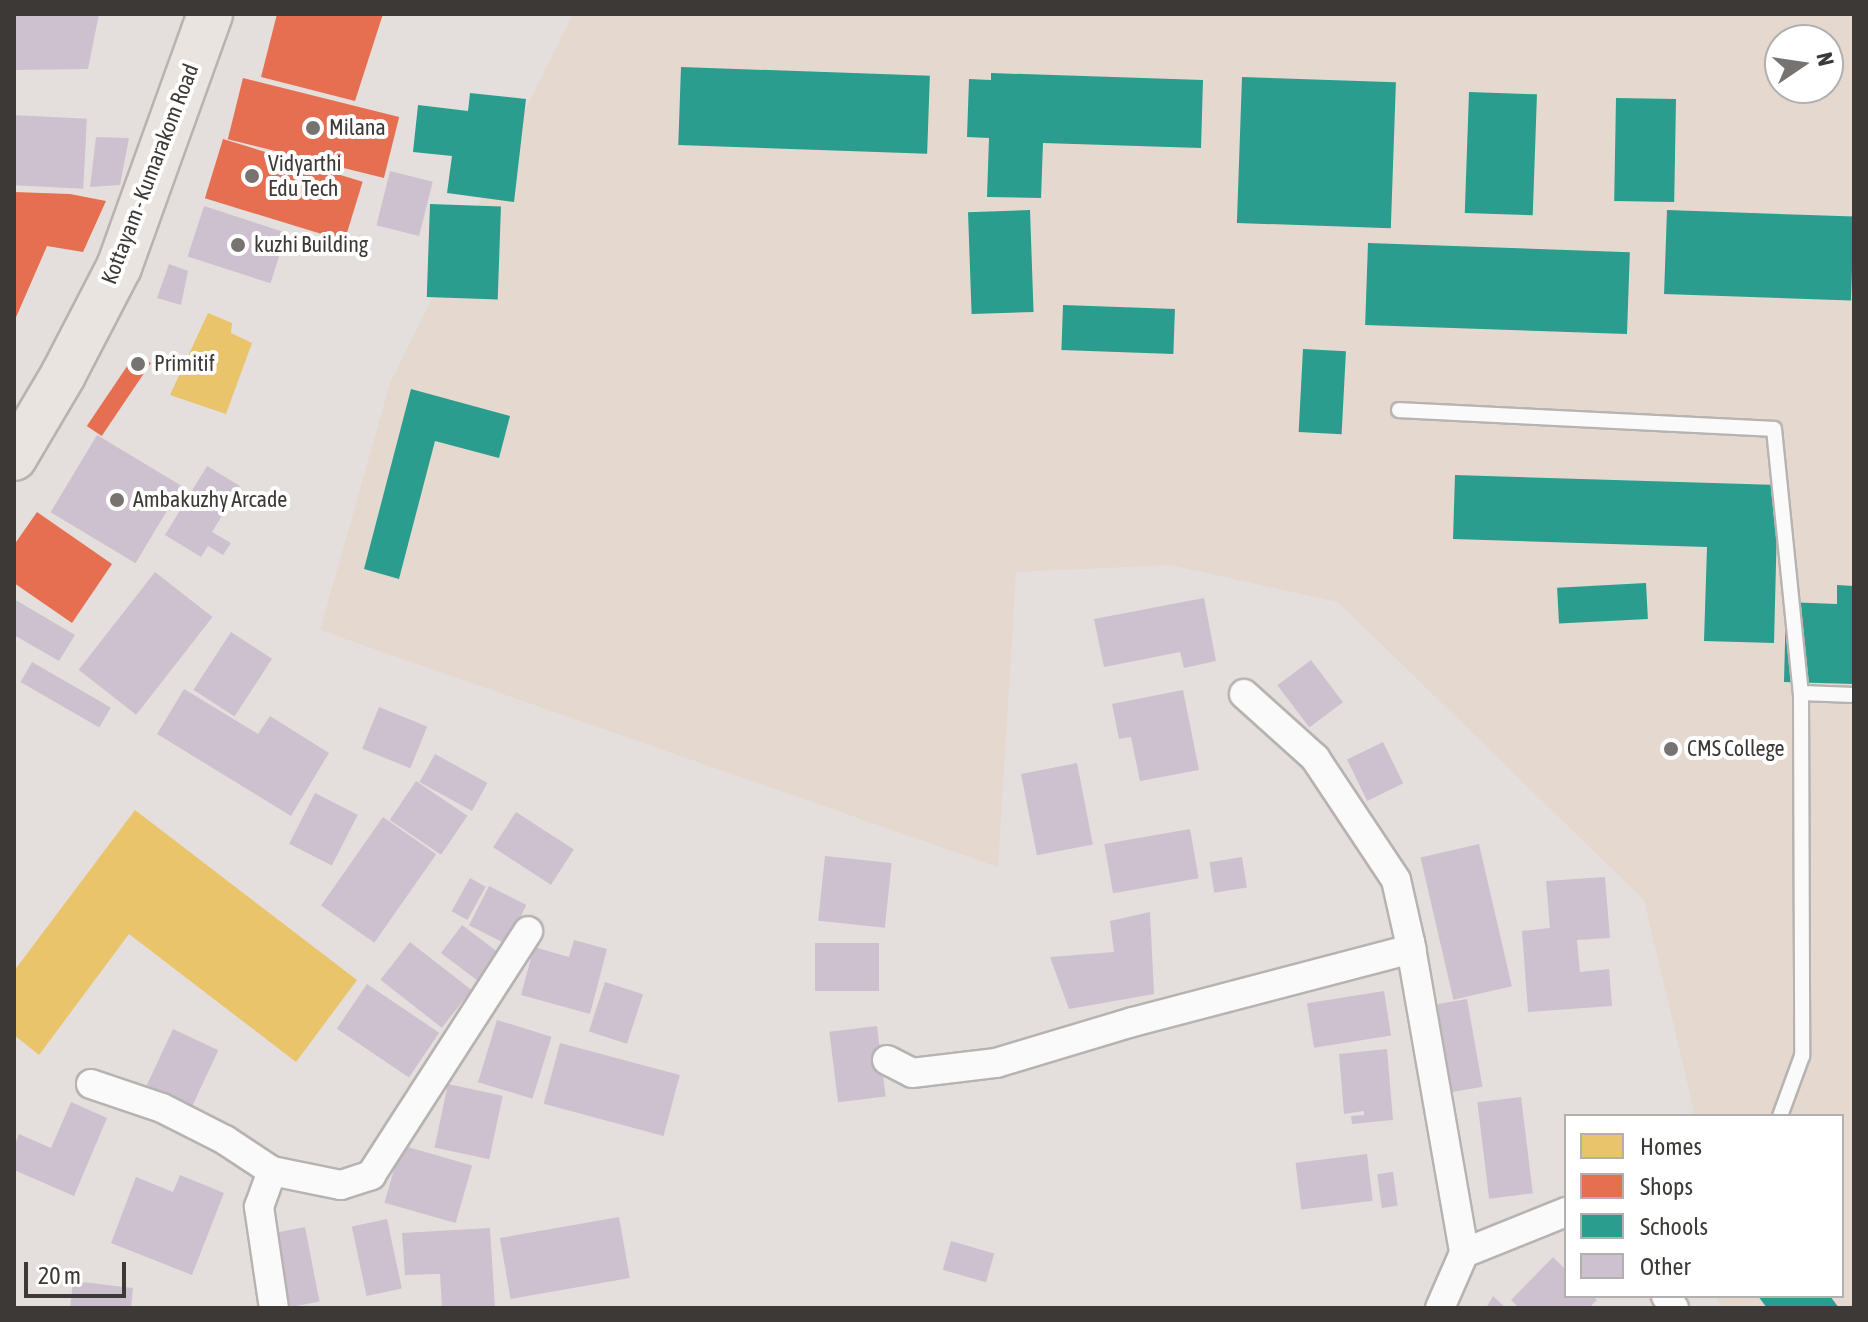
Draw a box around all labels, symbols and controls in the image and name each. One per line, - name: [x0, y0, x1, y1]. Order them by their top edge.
- north arrow: [1764, 24, 1844, 104]
- text: N: [1811, 50, 1840, 68]
- street label: Kottayam - Kumarakom Road: [96, 60, 204, 288]
- place label: Milana: [329, 115, 386, 141]
- marker: Milana: [304, 119, 322, 137]
- place label: Vidyarthi Edu Tech: [268, 150, 342, 202]
- marker: Vidyarthi Edu Tech: [243, 167, 261, 185]
- place label: kuzhi Building: [254, 232, 368, 258]
- marker: kuzhi Building: [229, 236, 247, 254]
- place label: Primitif: [154, 351, 215, 377]
- marker: Primitif: [129, 355, 147, 373]
- place label: Ambakuzhy Arcade: [133, 487, 287, 513]
- marker: Ambakuzhy Arcade: [108, 491, 126, 509]
- place label: CMS College: [1687, 736, 1785, 762]
- marker: CMS College: [1662, 740, 1680, 758]
- legend: [1564, 1114, 1844, 1298]
- text: Homes: [1640, 1133, 1702, 1160]
- text: Shops: [1640, 1173, 1693, 1200]
- text: Schools: [1640, 1213, 1708, 1240]
- scale bar: [28, 1246, 130, 1296]
- text: Other: [1640, 1253, 1691, 1280]
- text: 20 m: [38, 1262, 81, 1289]

